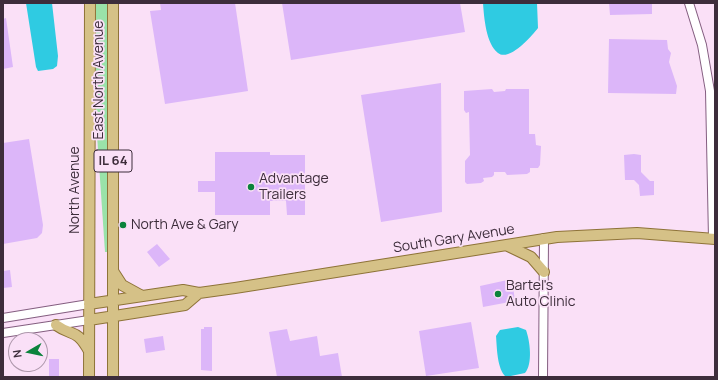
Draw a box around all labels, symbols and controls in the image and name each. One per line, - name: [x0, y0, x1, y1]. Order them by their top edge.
- street label: East North Avenue: [91, 20, 107, 140]
- street label: North Avenue: [67, 146, 83, 234]
- road number: IL 64: [94, 150, 132, 172]
- place label: Advantage Trailers: [259, 171, 329, 204]
- marker: Advantage Trailers: [246, 182, 256, 192]
- place label: North Ave & Gary: [131, 217, 239, 233]
- marker: North Ave & Gary: [118, 220, 128, 230]
- street label: South Gary Avenue: [392, 221, 516, 257]
- place label: Bartel's Auto Clinic: [506, 278, 575, 310]
- marker: Bartel's Auto Clinic: [493, 289, 503, 299]
- north arrow: [8, 332, 48, 372]
- text: N: [9, 349, 25, 359]

